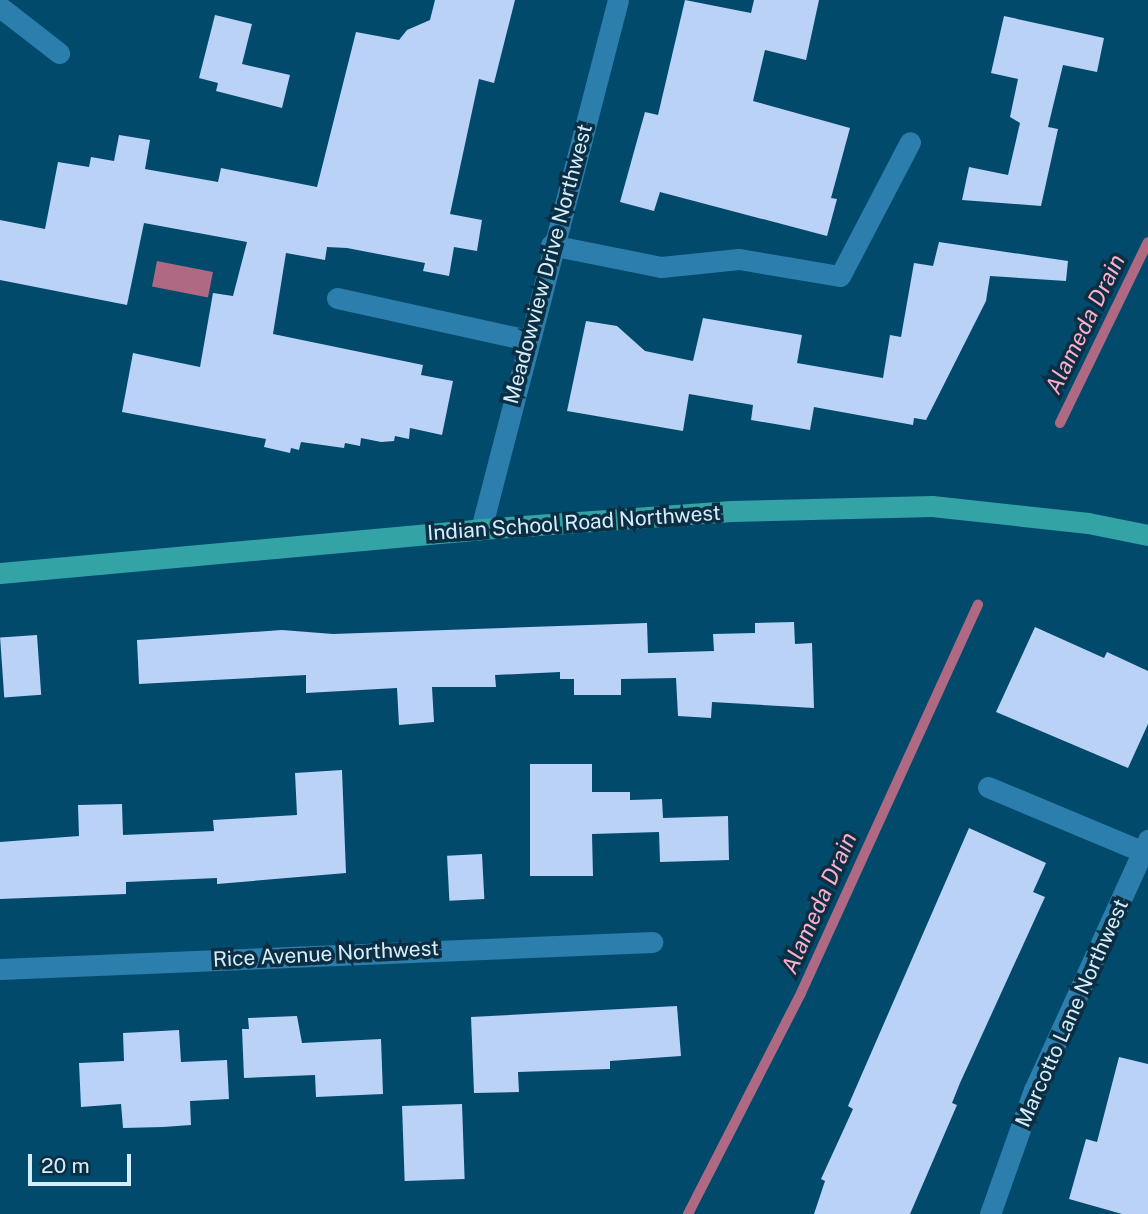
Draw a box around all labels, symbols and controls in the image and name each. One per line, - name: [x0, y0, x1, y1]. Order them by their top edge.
- street label: Meadowview Drive Northwest: [498, 121, 598, 407]
- water label: Alameda Drain: [1039, 250, 1131, 398]
- street label: Indian School Road Northwest: [426, 500, 722, 546]
- water label: Alameda Drain: [776, 828, 862, 978]
- street label: Marcotto Lane Northwest: [1010, 895, 1134, 1131]
- street label: Rice Avenue Northwest: [212, 935, 440, 973]
- scale bar: [32, 1140, 135, 1184]
- text: 20 m: [41, 1153, 90, 1178]

